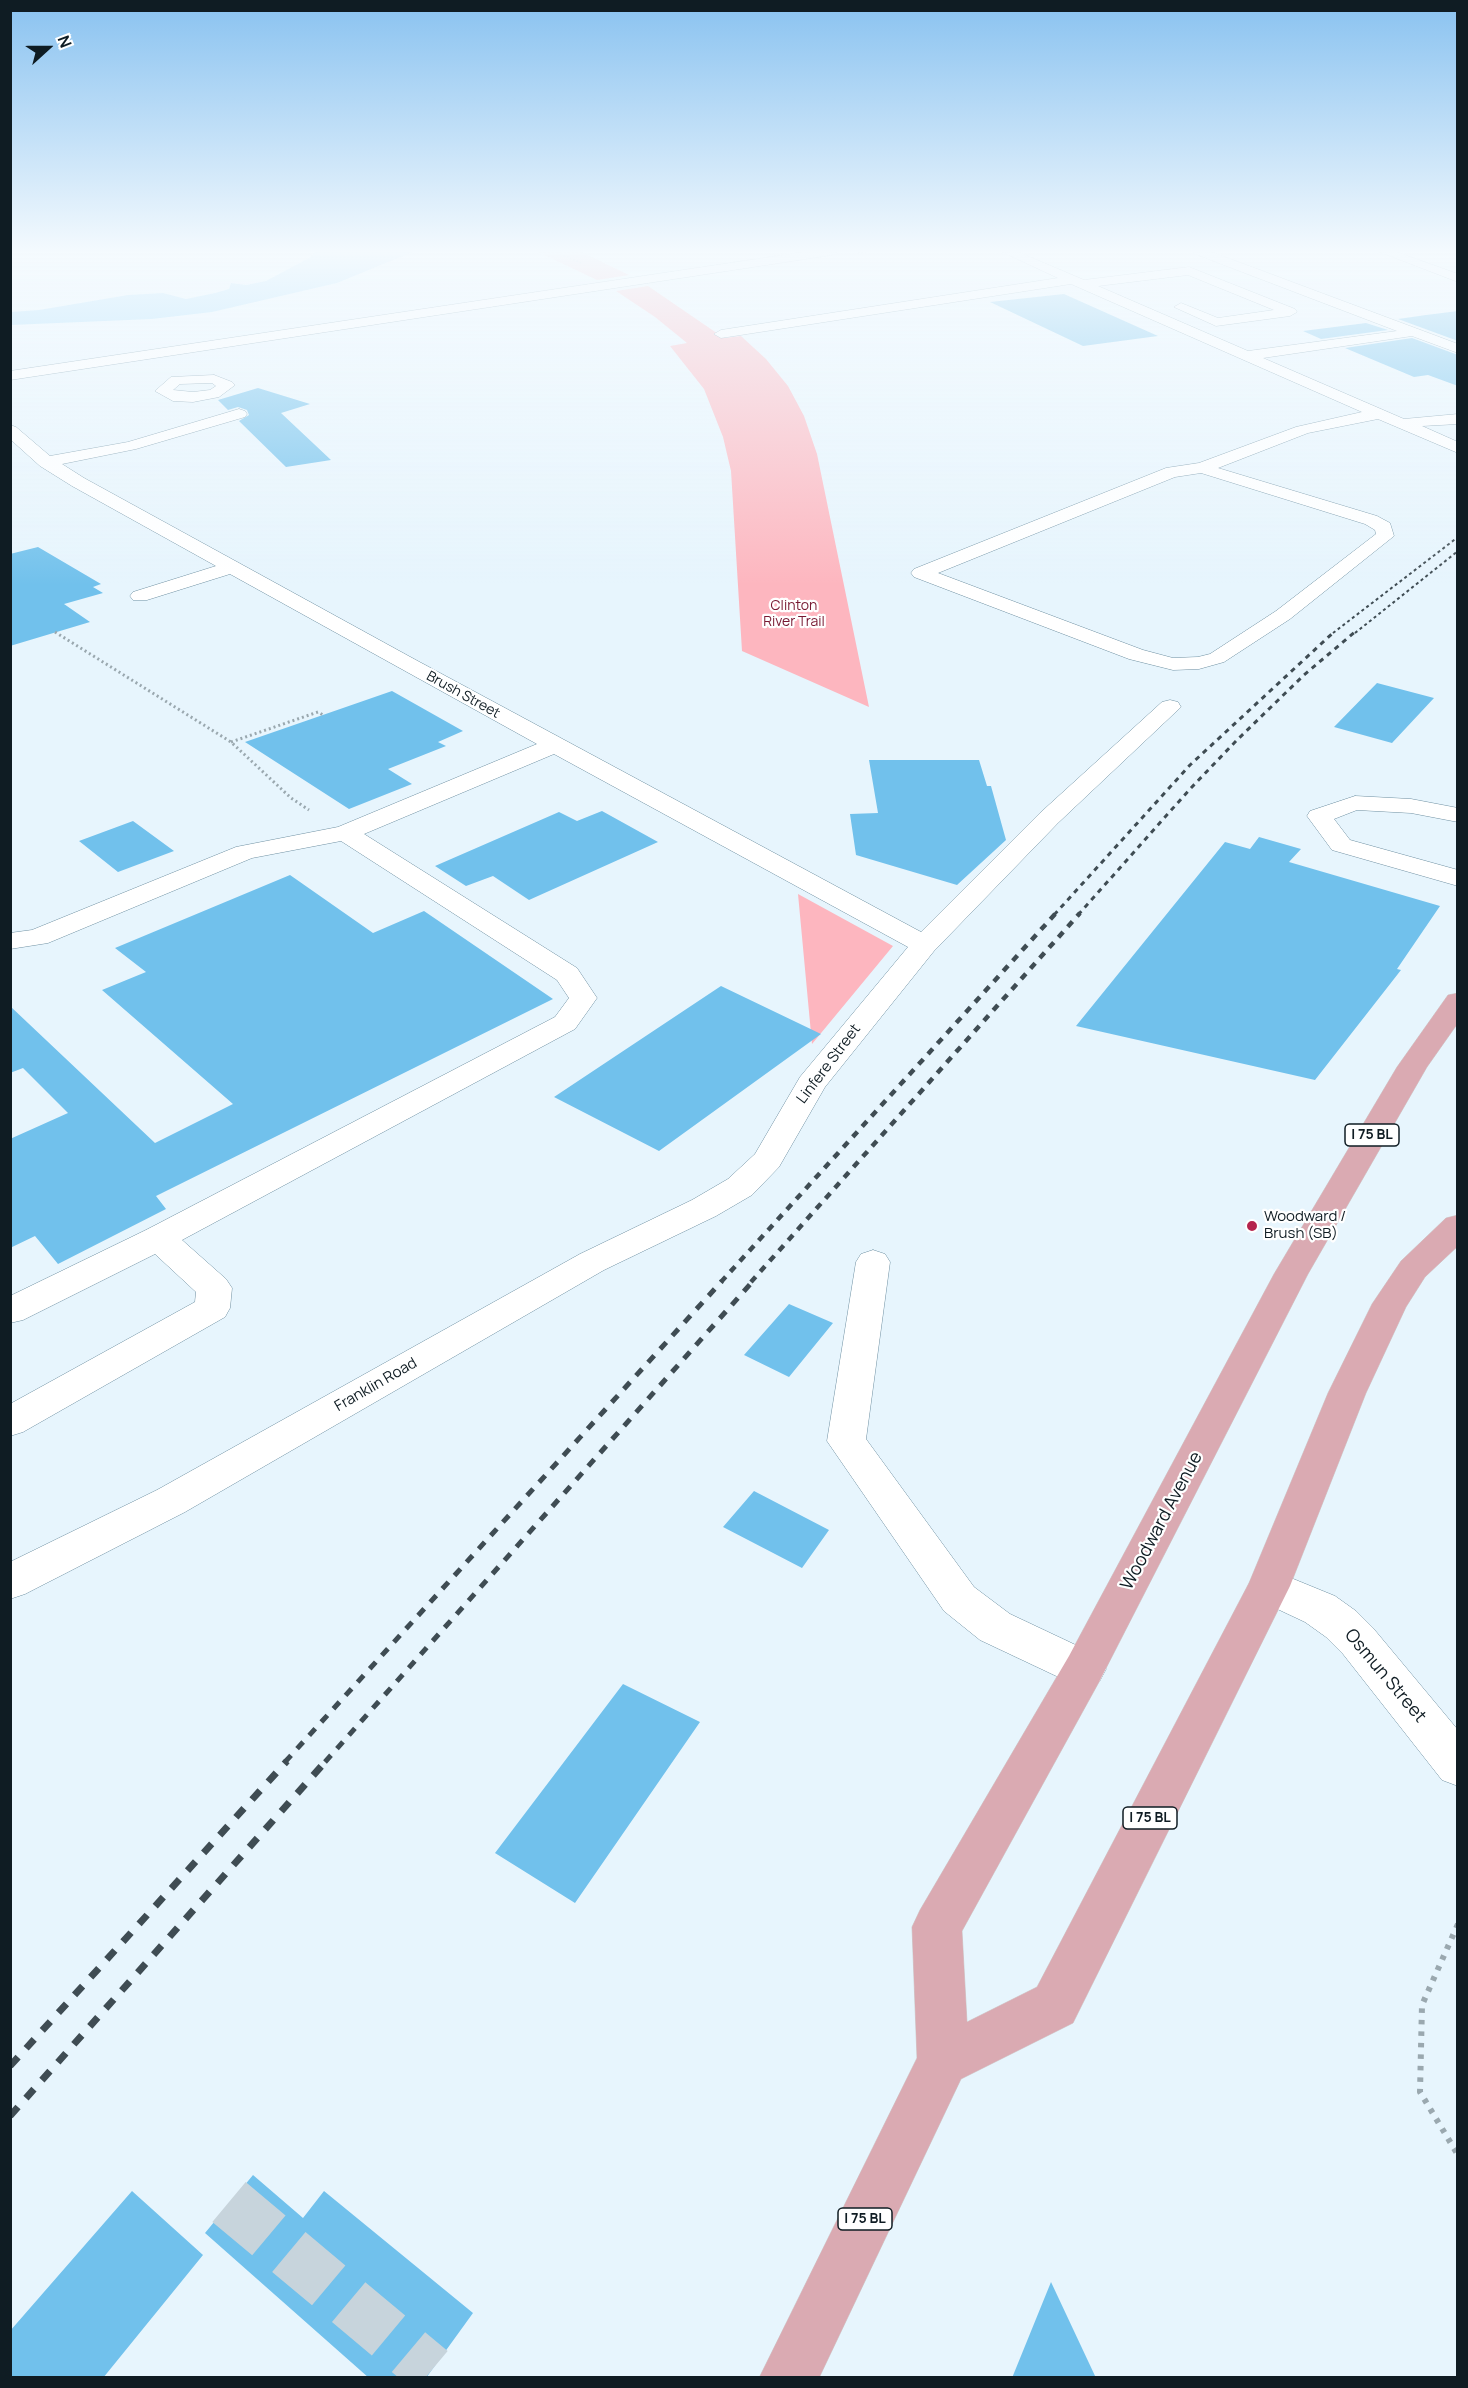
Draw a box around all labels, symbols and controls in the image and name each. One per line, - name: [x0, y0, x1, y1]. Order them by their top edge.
- north arrow: [18, 18, 78, 78]
- text: N: [52, 32, 77, 51]
- park label: Clinton River Trail: [763, 598, 825, 630]
- street label: Brush Street: [423, 668, 503, 722]
- street label: Linfere Street: [793, 1021, 865, 1107]
- road number: I 75 BL: [1345, 1124, 1399, 1146]
- place label: Woodward / Brush (SB): [1264, 1208, 1346, 1243]
- marker: Woodward / Brush (SB): [1245, 1219, 1259, 1233]
- street label: Franklin Road: [332, 1354, 420, 1416]
- street label: Woodward Avenue: [1117, 1448, 1207, 1594]
- street label: Osmun Street: [1340, 1625, 1430, 1727]
- road number: I 75 BL: [1123, 1807, 1177, 1829]
- road number: I 75 BL: [838, 2208, 892, 2230]

